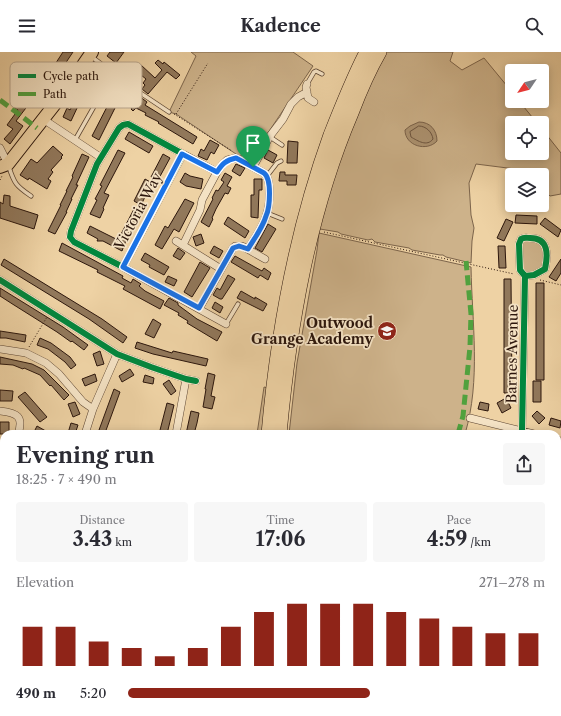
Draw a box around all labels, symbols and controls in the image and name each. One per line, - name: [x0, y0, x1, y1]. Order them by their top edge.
- icon: menu: [16, 15, 38, 37]
- text: Kadence: [240, 15, 321, 37]
- icon: search: [523, 15, 545, 37]
- legend: [10, 62, 142, 108]
- north arrow: [505, 64, 549, 108]
- map controls: [505, 64, 549, 212]
- text: Cycle path: [43, 69, 99, 83]
- text: Path: [43, 87, 67, 101]
- button: locate: [505, 116, 549, 160]
- pin: [236, 126, 270, 167]
- icon: arrive: [242, 132, 264, 154]
- button: layers: [505, 168, 549, 212]
- street label: Victoria Way: [110, 169, 166, 254]
- street label: Barnes Avenue: [502, 304, 522, 403]
- place label: Outwood Grange Academy: [251, 314, 374, 348]
- school or university icon: Outwood Grange Academy: [376, 320, 398, 342]
- text: Evening run: [16, 442, 155, 469]
- button: share: [503, 443, 545, 485]
- text: 18:25 · 7 × 490 m: [16, 471, 117, 487]
- text: Distance: [79, 513, 125, 527]
- text: Time: [267, 513, 294, 527]
- text: Pace: [446, 513, 471, 527]
- text: 3.43: [72, 527, 112, 551]
- text: 17:06: [255, 527, 306, 551]
- text: 4:59: [427, 527, 467, 551]
- text: km: [112, 535, 132, 549]
- text: /km: [467, 535, 491, 549]
- text: Elevation: [16, 574, 74, 590]
- text: 271–278 m: [479, 574, 545, 590]
- text: 490 m: [16, 685, 56, 701]
- text: 5:20: [80, 685, 106, 701]

